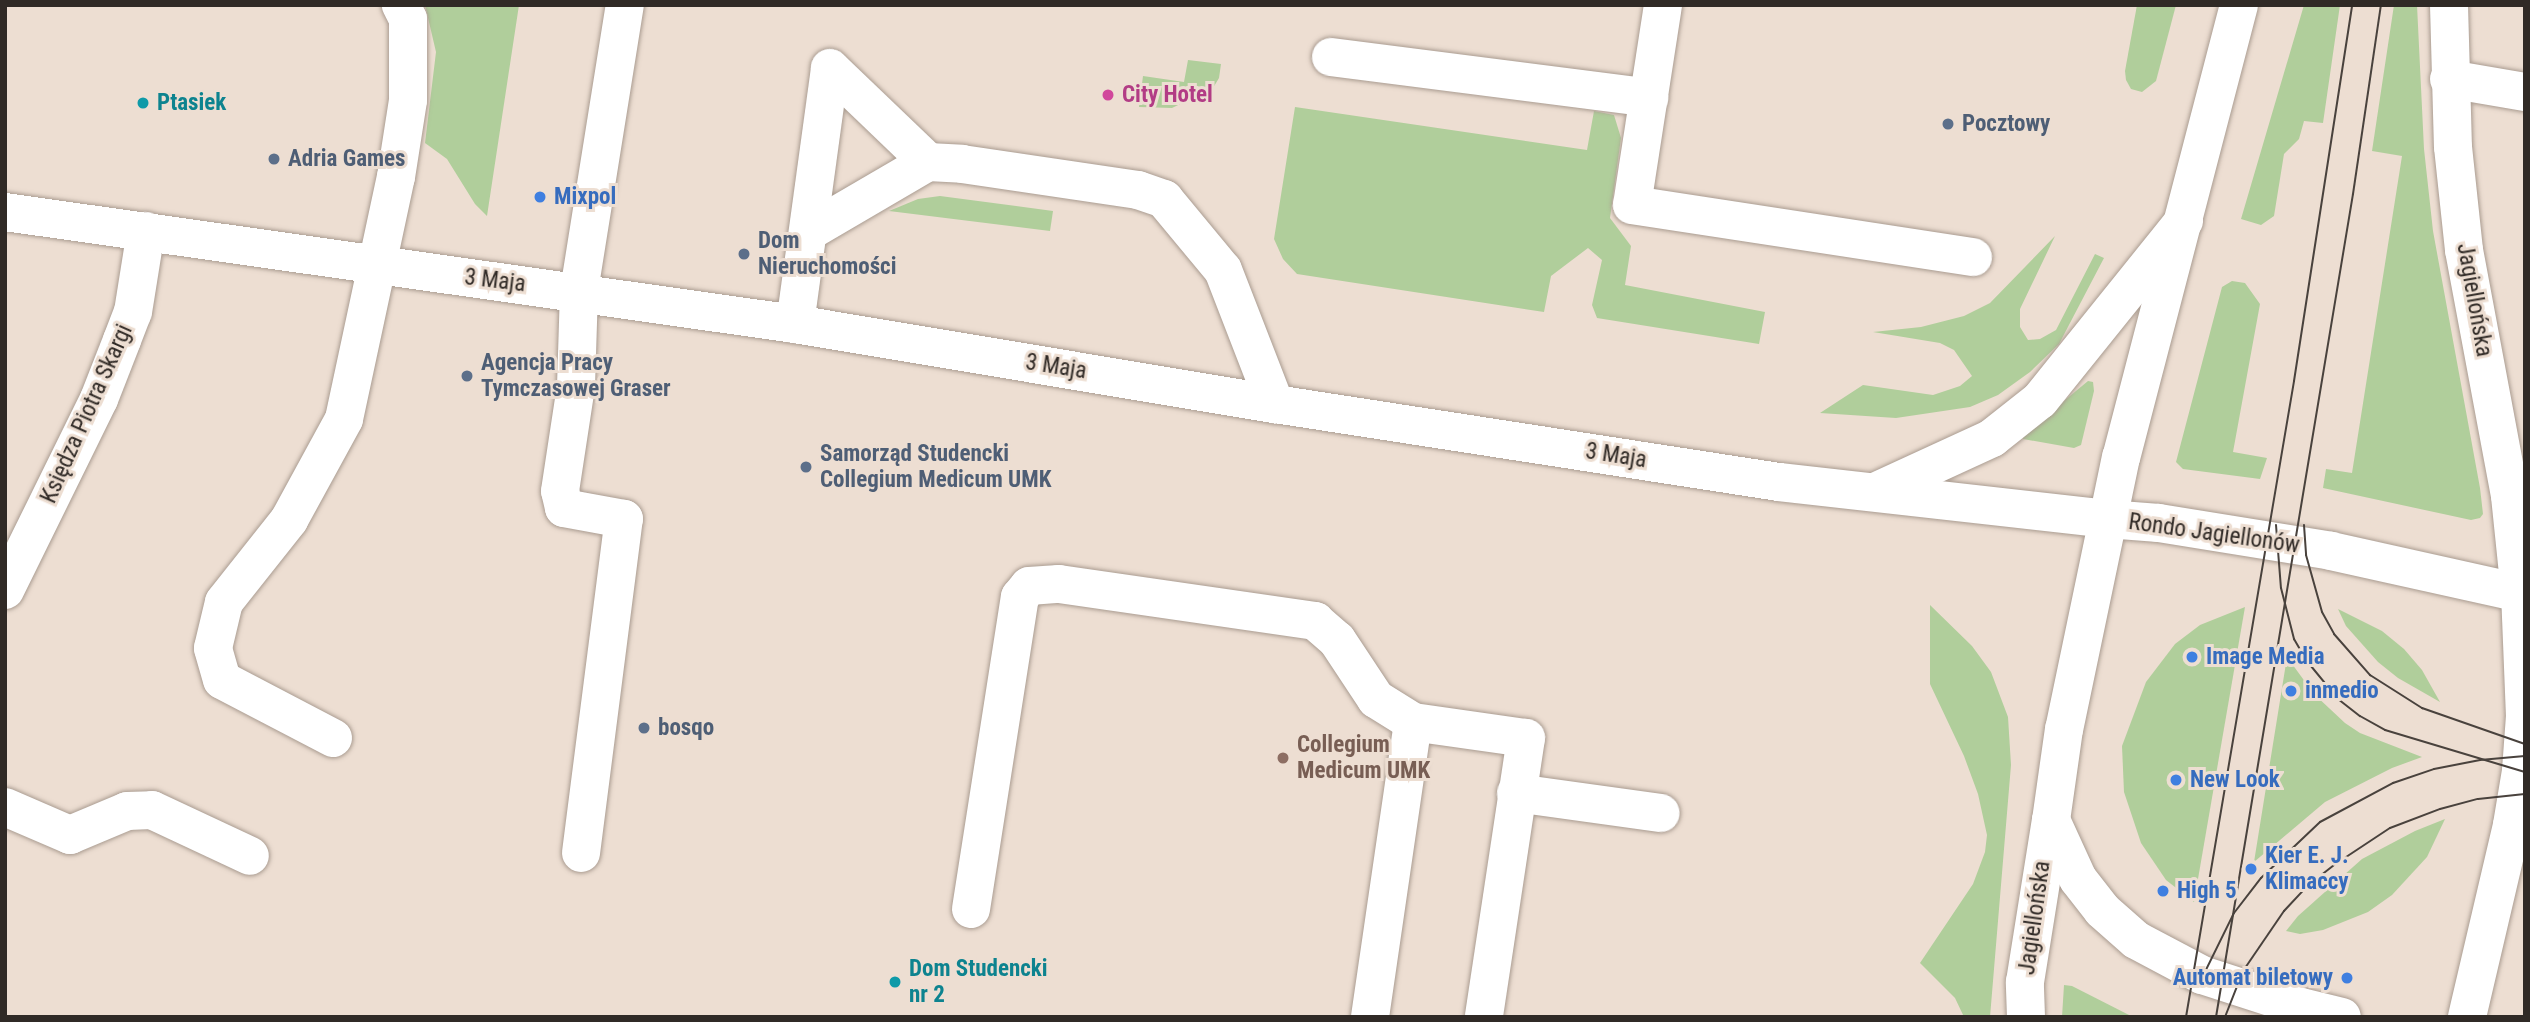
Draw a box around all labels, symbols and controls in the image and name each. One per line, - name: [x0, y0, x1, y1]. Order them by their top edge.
- place label: City Hotel: [1122, 81, 1213, 109]
- marker: City Hotel: [1100, 87, 1116, 103]
- place label: Ptasiek: [157, 89, 226, 117]
- marker: Ptasiek: [135, 95, 151, 111]
- place label: Pocztowy: [1962, 110, 2050, 138]
- marker: Pocztowy: [1940, 116, 1956, 132]
- place label: Adria Games: [288, 145, 405, 173]
- marker: Adria Games: [266, 151, 282, 167]
- place label: Mixpol: [554, 183, 616, 211]
- marker: Mixpol: [532, 189, 548, 205]
- place label: Dom Nieruchomości: [758, 227, 896, 281]
- street label: Jagiellońska: [2450, 241, 2498, 359]
- marker: Dom Nieruchomości: [736, 246, 752, 262]
- street label: 3 Maja: [463, 264, 527, 298]
- street label: Księdza Piotra Skargi: [35, 320, 139, 508]
- place label: Agencja Pracy Tymczasowej Graser: [481, 349, 671, 403]
- street label: 3 Maja: [1024, 349, 1088, 385]
- marker: Agencja Pracy Tymczasowej Graser: [459, 368, 475, 384]
- street label: 3 Maja: [1584, 438, 1648, 474]
- place label: Samorząd Studencki Collegium Medicum UMK: [820, 440, 1051, 494]
- marker: Samorząd Studencki Collegium Medicum UMK: [798, 459, 814, 475]
- street label: Rondo Jagiellonów: [2127, 508, 2301, 560]
- place label: Image Media: [2206, 643, 2324, 671]
- marker: Image Media: [2184, 649, 2200, 665]
- place label: inmedio: [2305, 677, 2379, 705]
- marker: inmedio: [2283, 683, 2299, 699]
- place label: bosqo: [658, 714, 714, 742]
- marker: bosqo: [636, 720, 652, 736]
- place label: Collegium Medicum UMK: [1297, 731, 1430, 785]
- marker: Collegium Medicum UMK: [1275, 750, 1291, 766]
- place label: New Look: [2190, 766, 2280, 794]
- marker: New Look: [2168, 772, 2184, 788]
- place label: Kier E. J. Klimaccy: [2265, 842, 2349, 896]
- street label: Jagiellońska: [2013, 859, 2057, 977]
- marker: Kier E. J. Klimaccy: [2243, 861, 2259, 877]
- place label: High 5: [2177, 877, 2237, 905]
- marker: High 5: [2155, 883, 2171, 899]
- place label: Dom Studencki nr 2: [909, 955, 1048, 1009]
- place label: Automat biletowy: [2173, 964, 2333, 992]
- marker: Automat biletowy: [2339, 970, 2355, 986]
- marker: Dom Studencki nr 2: [887, 974, 903, 990]

